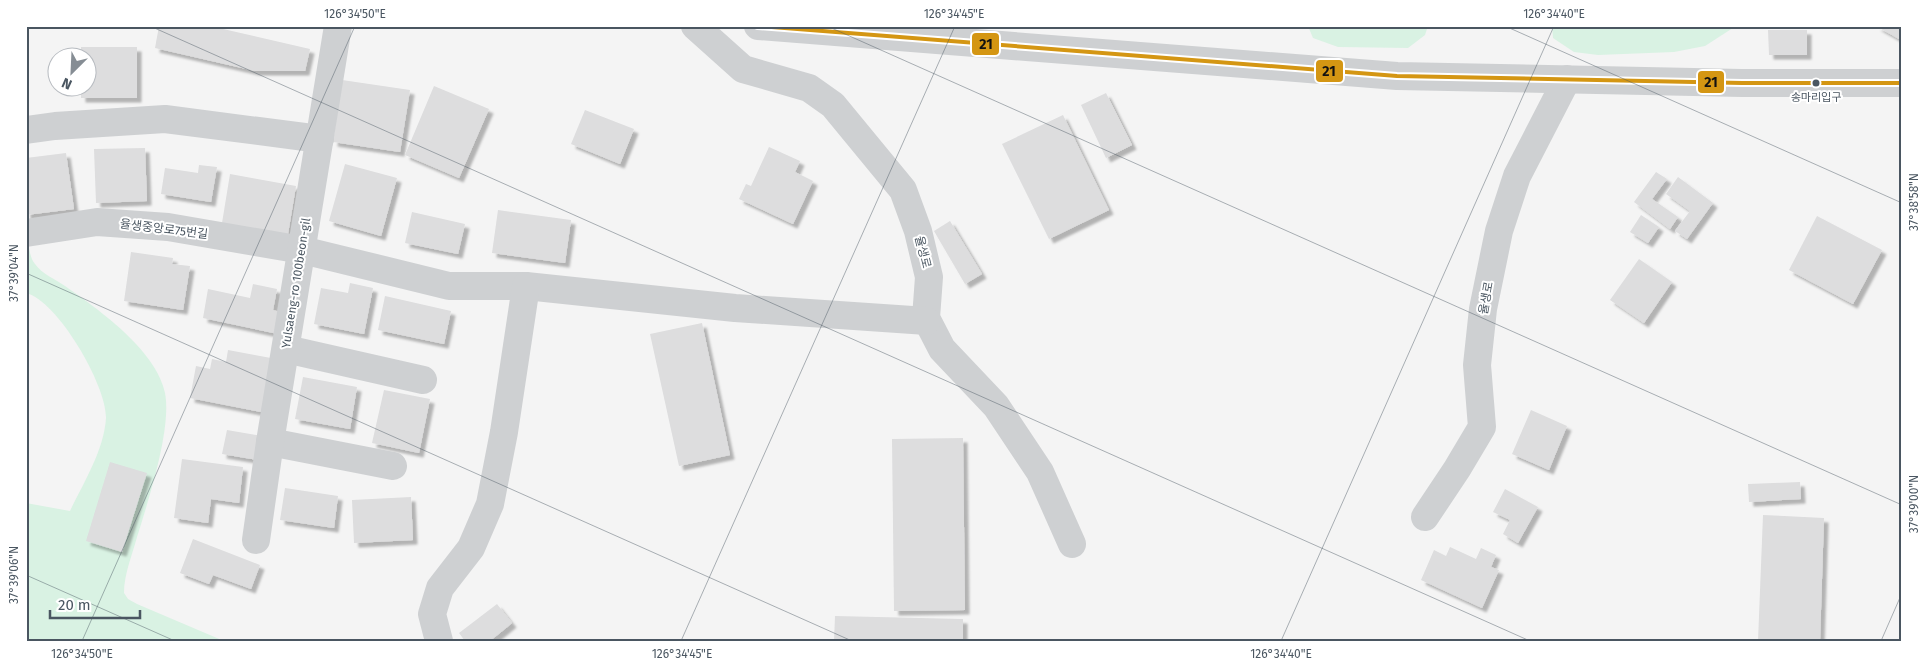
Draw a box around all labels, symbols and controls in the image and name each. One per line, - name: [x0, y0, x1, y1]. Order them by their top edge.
- text: 126°34'50"E: [324, 7, 386, 21]
- text: 126°34'45"E: [924, 7, 984, 21]
- text: 126°34'40"E: [1523, 7, 1585, 21]
- line badge: 21: [971, 32, 1000, 56]
- text: 21: [979, 36, 993, 53]
- north arrow: [48, 48, 98, 98]
- line badge: 21: [1315, 59, 1344, 83]
- text: 21: [1322, 63, 1336, 80]
- line badge: 21: [1697, 70, 1725, 94]
- text: N: [59, 74, 75, 93]
- text: 21: [1704, 74, 1718, 91]
- marker: 송마리입구: [1811, 78, 1821, 88]
- place label: 송마리입구: [1791, 91, 1841, 104]
- text: 37°38'58"N: [1907, 173, 1921, 231]
- street label: Yulsaeng-ro 100beon-gil: [279, 216, 313, 349]
- street label: 율생중앙로75번길: [119, 217, 209, 241]
- street label: 율생로: [912, 234, 934, 270]
- text: 37°39'04"N: [7, 244, 21, 302]
- street label: 율생로: [1476, 280, 1496, 316]
- text: 37°39'00"N: [1907, 475, 1921, 533]
- text: 37°39'06"N: [7, 546, 21, 604]
- scale bar: [50, 587, 140, 619]
- text: 20 m: [58, 596, 91, 614]
- text: 126°34'50"E: [51, 647, 113, 661]
- text: 126°34'45"E: [652, 647, 712, 661]
- text: 126°34'40"E: [1250, 647, 1312, 661]

